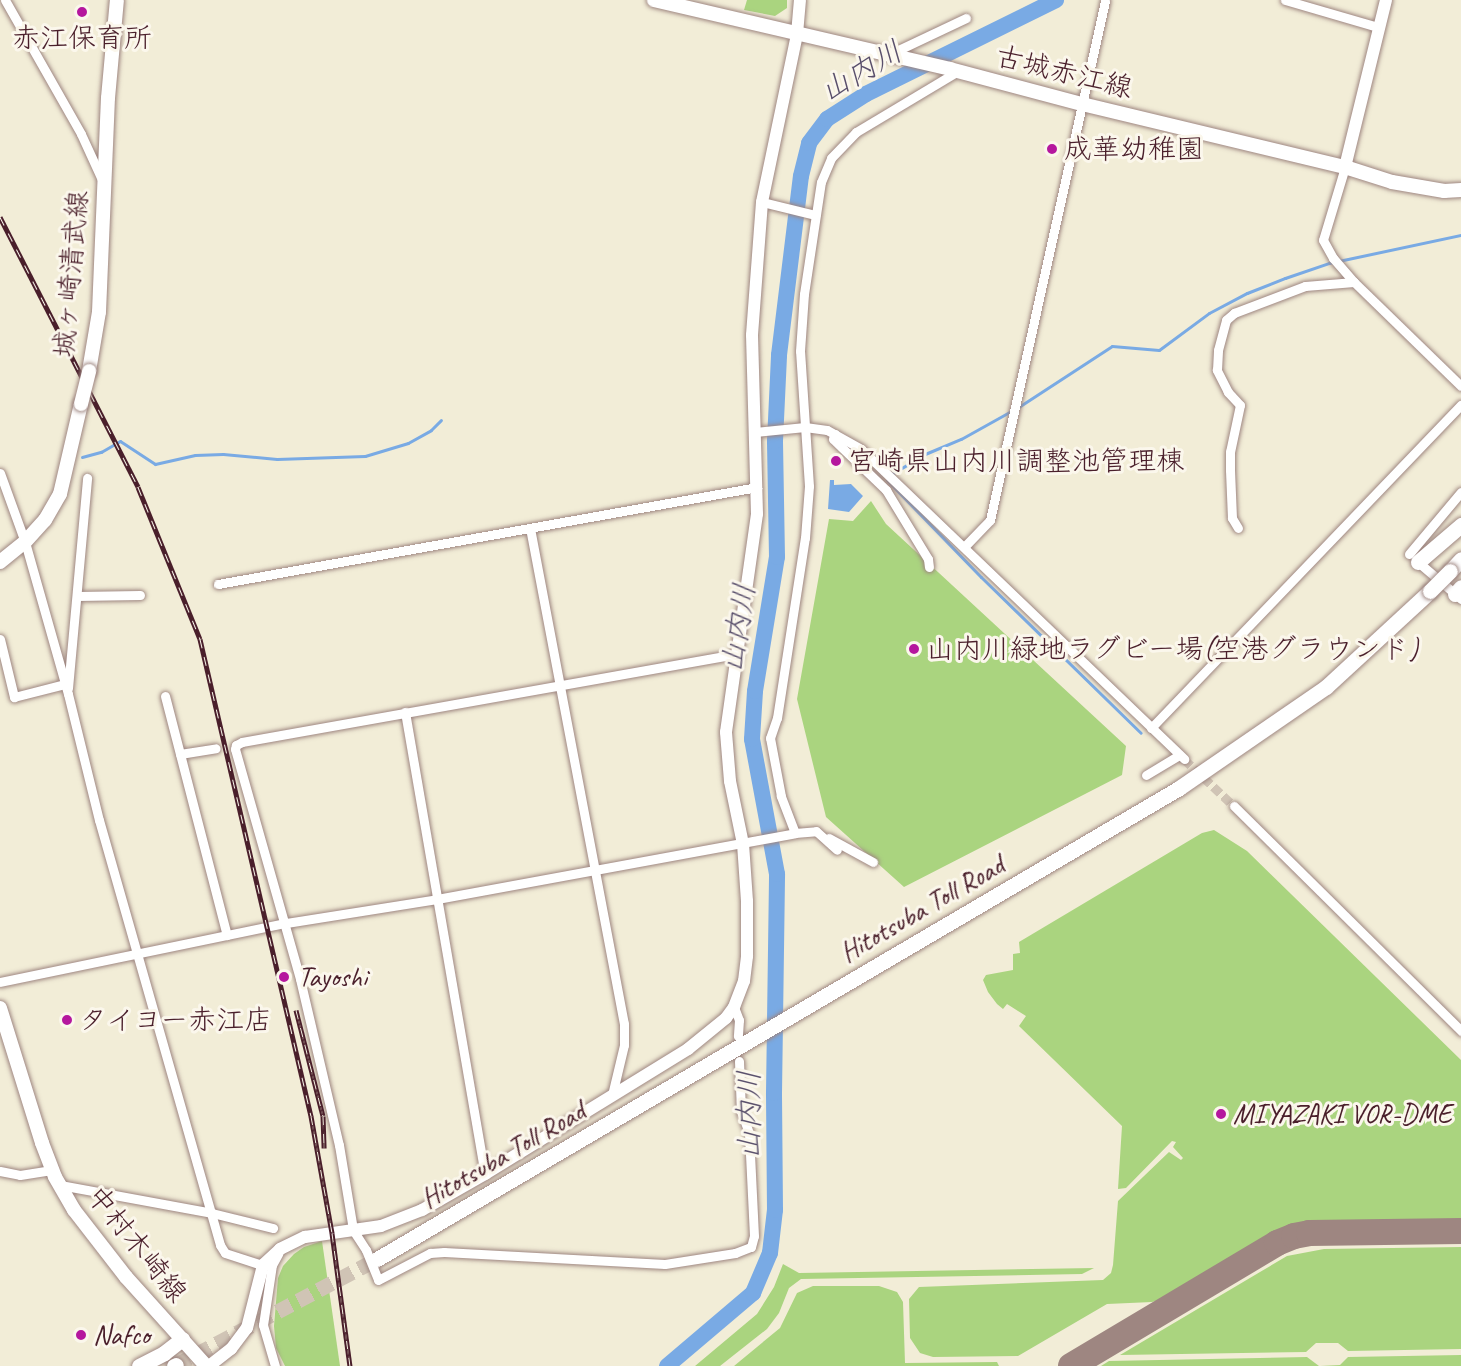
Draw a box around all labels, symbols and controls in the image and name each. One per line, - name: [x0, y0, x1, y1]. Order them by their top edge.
- marker: 赤江保育所: [75, 5, 89, 19]
- place label: 赤江保育所: [12, 21, 152, 55]
- water label: 山内川: [813, 33, 909, 109]
- street label: 古城赤江線: [992, 39, 1136, 105]
- place label: 成華幼稚園: [1064, 132, 1204, 166]
- marker: 成華幼稚園: [1045, 142, 1059, 156]
- street label: 城ヶ崎清武線: [47, 189, 95, 359]
- place label: 宮崎県山内川調整池管理棟: [848, 444, 1184, 478]
- marker: 宮崎県山内川調整池管理棟: [829, 454, 843, 468]
- water label: 山内川: [713, 581, 763, 675]
- place label: 山内川緑地ラグビー場(空港グラウンド): [926, 632, 1419, 666]
- marker: 山内川緑地ラグビー場(空港グラウンド): [907, 642, 921, 656]
- street label: Hitotsuba Toll Road: [834, 848, 1010, 970]
- place label: Tayoshi: [298, 960, 367, 994]
- marker: Tayoshi: [275, 968, 293, 986]
- place label: タイヨー赤江店: [79, 1003, 273, 1037]
- marker: タイヨー赤江店: [60, 1013, 74, 1027]
- water label: 山内川: [731, 1070, 767, 1160]
- street label: Hitotsuba Toll Road: [415, 1094, 591, 1216]
- place label: MIYAZAKI VOR-DME: [1233, 1097, 1452, 1131]
- marker: MIYAZAKI VOR-DME: [1214, 1107, 1228, 1121]
- street label: 中村木崎線: [80, 1179, 194, 1309]
- place label: Nafco: [93, 1318, 150, 1352]
- marker: Nafco: [74, 1328, 88, 1342]

